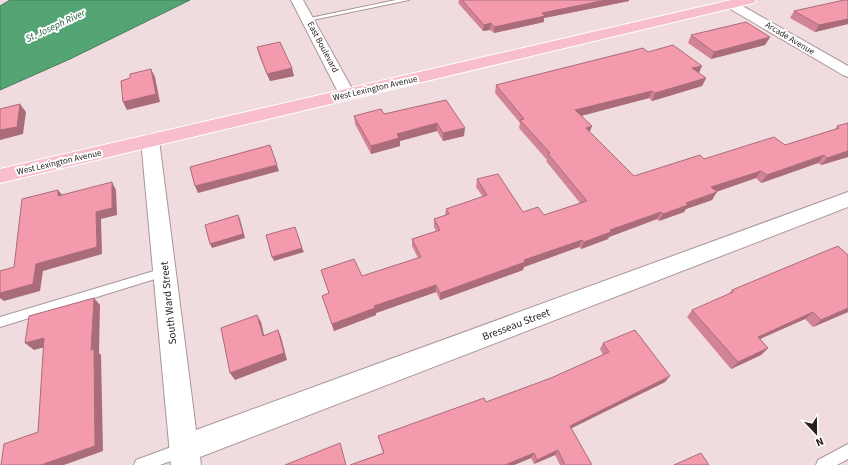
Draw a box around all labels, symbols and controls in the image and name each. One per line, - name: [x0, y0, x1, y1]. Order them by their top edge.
- water label: St. Joseph River: [23, 6, 88, 46]
- street label: East Boulevard: [304, 19, 341, 75]
- street label: Arcade Avenue: [763, 19, 817, 59]
- street label: West Lexington Avenue: [331, 72, 419, 105]
- street label: West Lexington Avenue: [15, 146, 103, 179]
- street label: South Ward Street: [157, 260, 180, 345]
- street label: Bresseau Street: [480, 305, 552, 344]
- north arrow: [796, 413, 836, 453]
- text: N: [813, 433, 826, 450]

